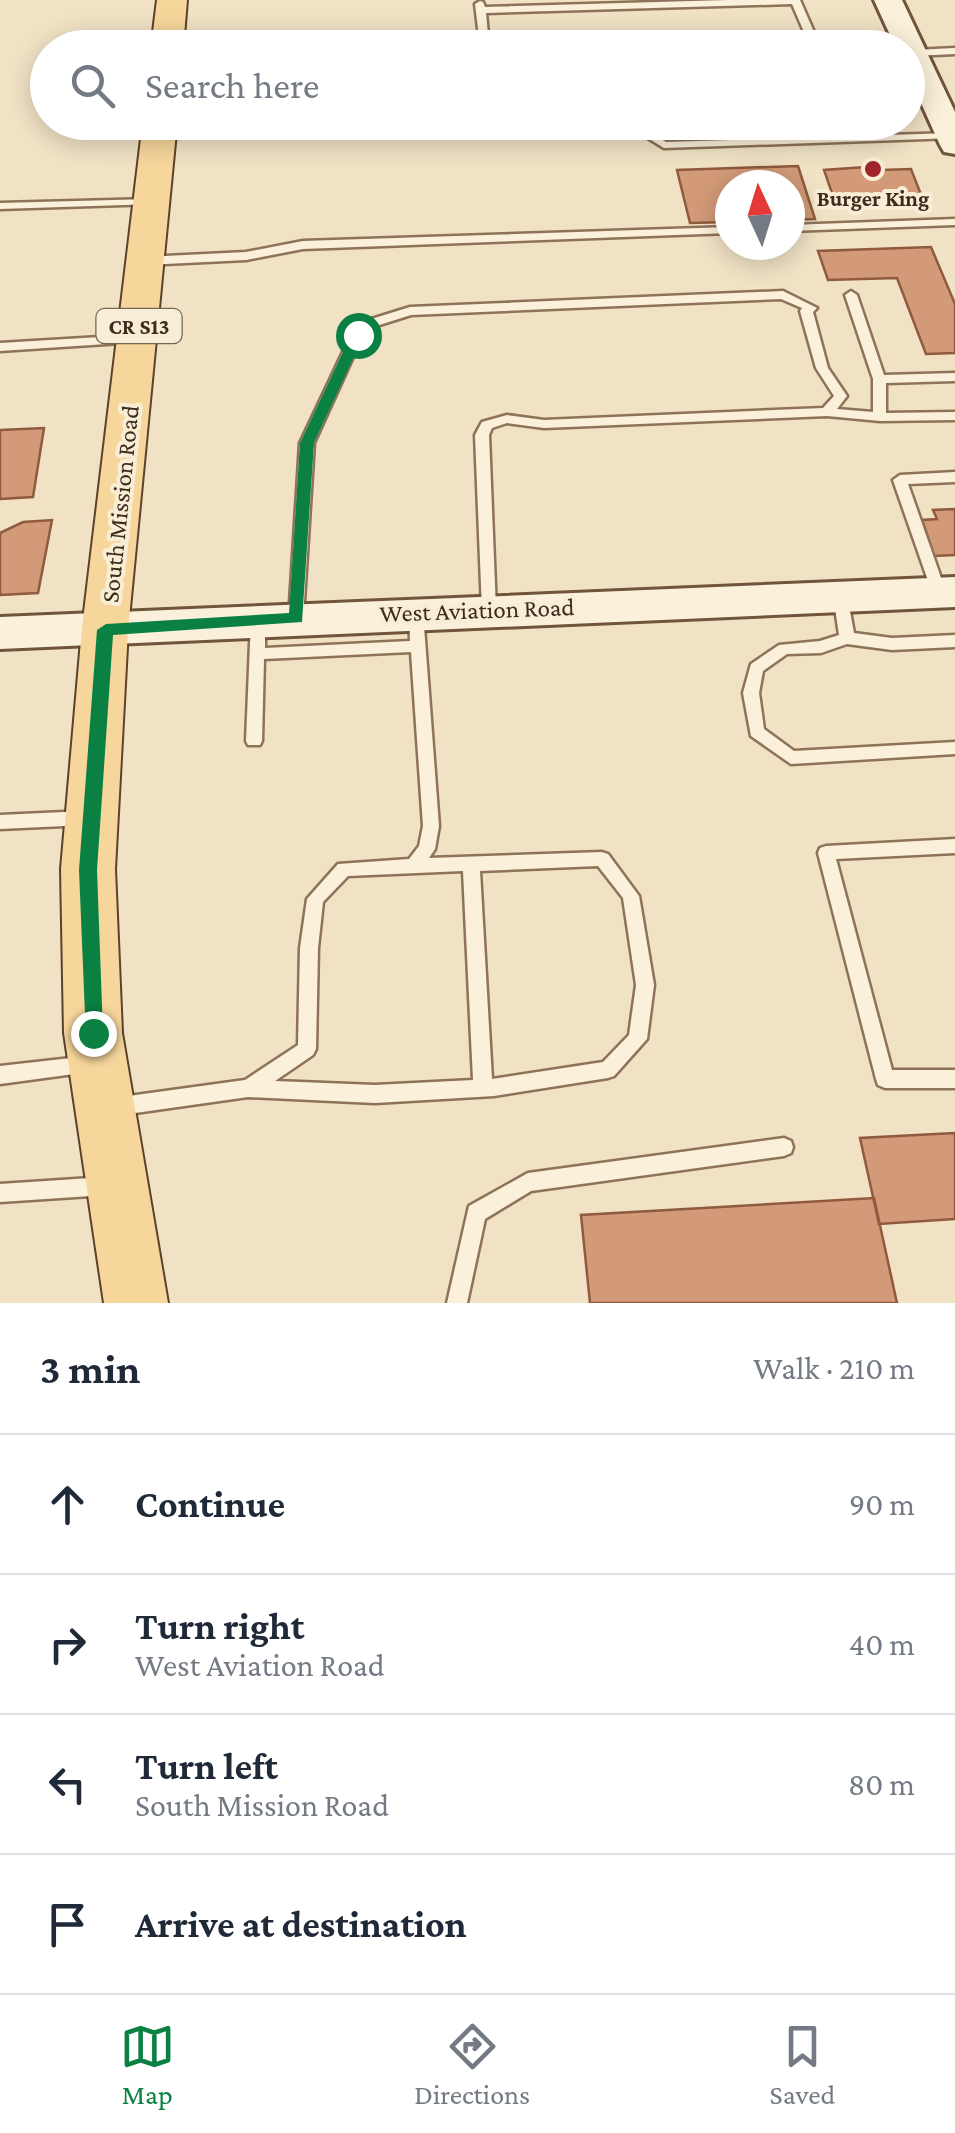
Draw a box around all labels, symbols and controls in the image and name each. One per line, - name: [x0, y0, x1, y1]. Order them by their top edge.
- search box: [30, 30, 925, 140]
- icon: search: [65, 58, 120, 113]
- text: Search here: [145, 64, 319, 106]
- marker: Burger King: [862, 158, 884, 180]
- north arrow: [715, 170, 805, 260]
- place label: Burger King: [817, 186, 929, 211]
- road number: CR S13: [96, 309, 182, 343]
- route start: [336, 313, 382, 359]
- street label: South Mission Road: [96, 404, 144, 604]
- street label: West Aviation Road: [379, 593, 575, 627]
- route end: [71, 1011, 117, 1057]
- text: 3 min: [40, 1345, 140, 1392]
- text: Walk · 210 m: [753, 1350, 915, 1386]
- icon: ahead: [40, 1477, 95, 1532]
- text: Continue: [135, 1483, 285, 1525]
- text: 90 m: [849, 1486, 915, 1522]
- text: Turn right: [135, 1605, 304, 1647]
- icon: right: [40, 1617, 95, 1672]
- text: 40 m: [849, 1626, 915, 1662]
- text: West Aviation Road: [135, 1647, 385, 1683]
- text: Turn left: [135, 1745, 278, 1787]
- icon: left: [40, 1757, 95, 1812]
- text: 80 m: [848, 1766, 915, 1802]
- text: South Mission Road: [135, 1787, 389, 1823]
- icon: arrive: [40, 1897, 95, 1952]
- text: Arrive at destination: [135, 1903, 467, 1945]
- tab: Map: [120, 2019, 175, 2110]
- tab: Directions: [414, 2019, 530, 2110]
- tab: Saved: [770, 2019, 835, 2110]

